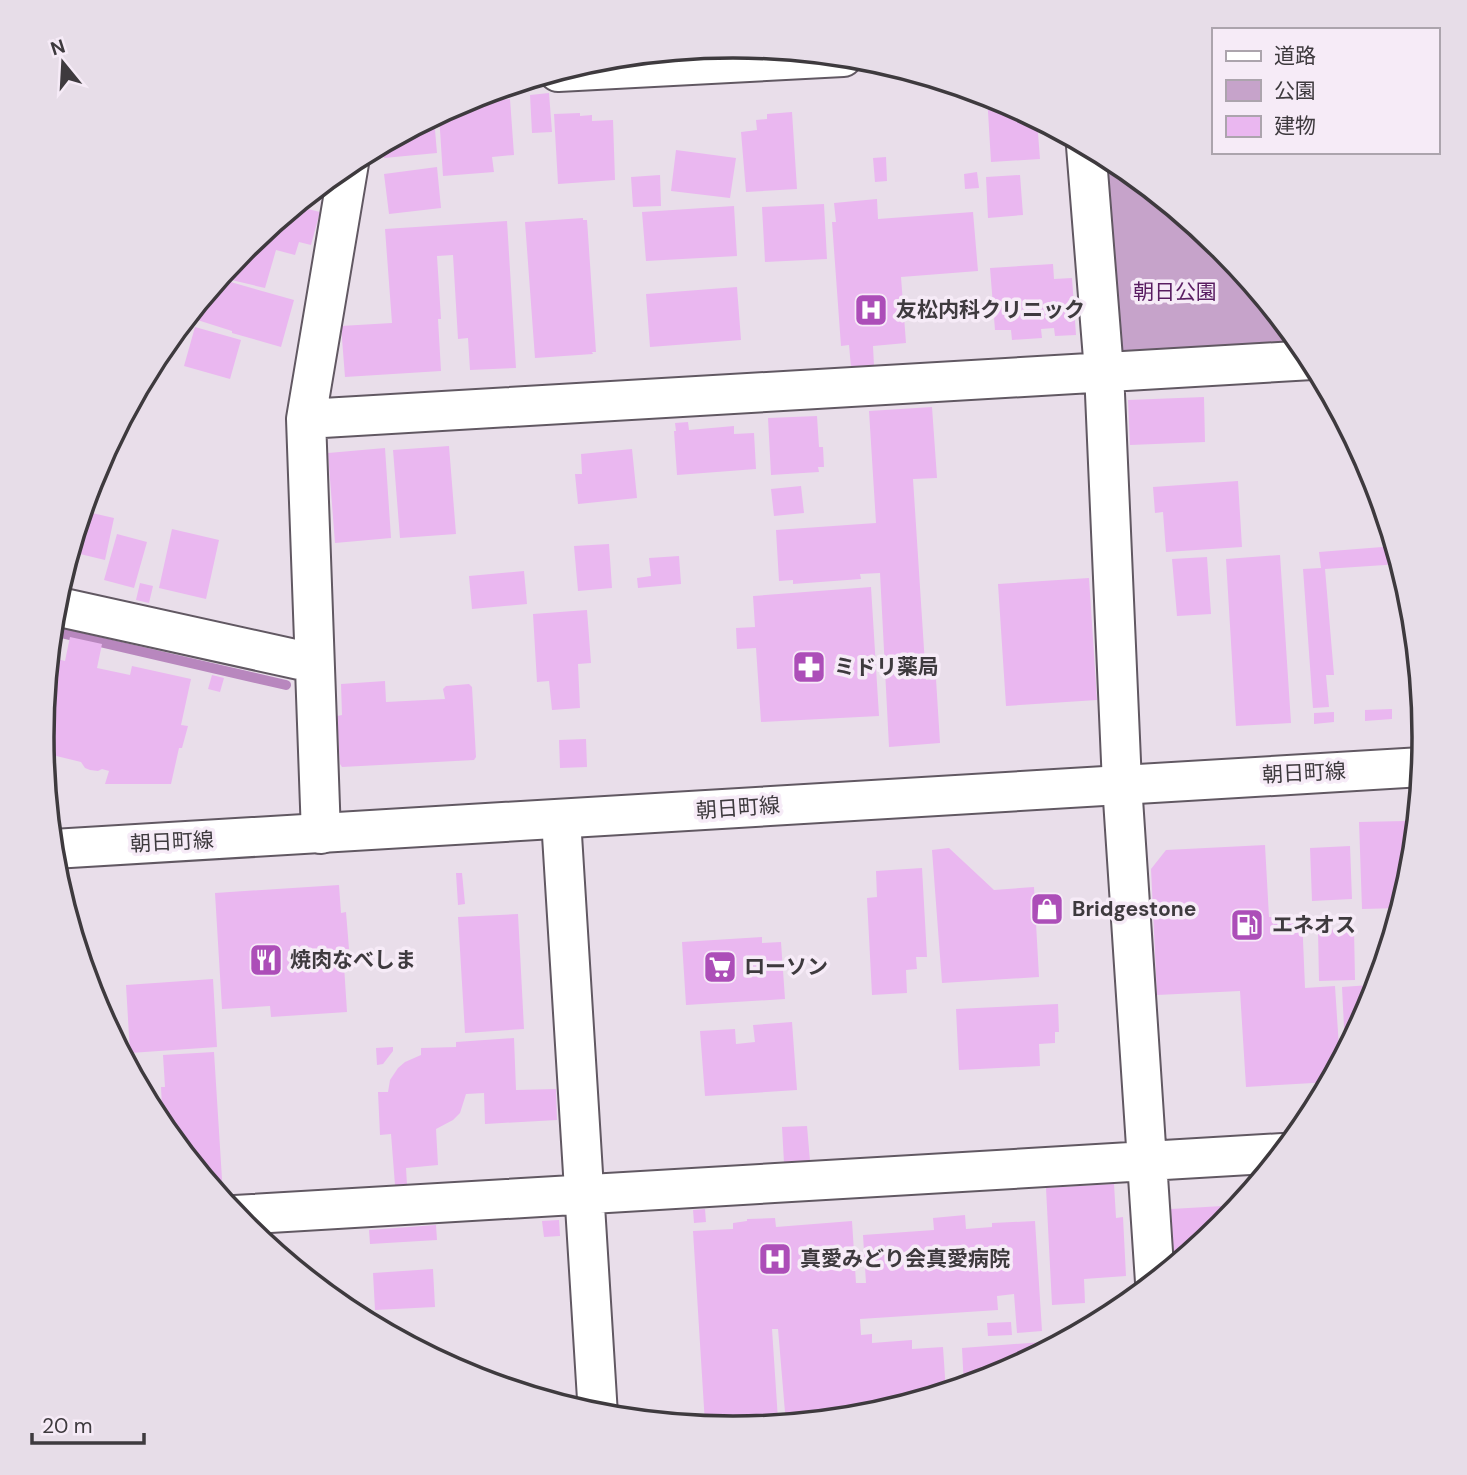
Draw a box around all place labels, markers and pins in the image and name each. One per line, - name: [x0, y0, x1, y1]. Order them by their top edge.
- hospital icon: 友松内科クリニック: [852, 291, 890, 329]
- place label: 友松内科クリニック: [896, 296, 1085, 324]
- pharmacy icon: ミドリ薬局: [790, 648, 828, 686]
- place label: ミドリ薬局: [834, 653, 939, 681]
- shop icon: Bridgestone: [1028, 890, 1066, 928]
- place label: Bridgestone: [1072, 895, 1196, 923]
- fuel station icon: エネオス: [1228, 906, 1266, 944]
- place label: エネオス: [1272, 911, 1356, 939]
- restaurant icon: 焼肉なべしま: [247, 941, 285, 979]
- place label: 焼肉なべしま: [290, 946, 416, 974]
- supermarket icon: ローソン: [701, 948, 739, 986]
- place label: ローソン: [744, 953, 828, 981]
- hospital icon: 真愛みどり会真愛病院: [756, 1240, 794, 1278]
- place label: 真愛みどり会真愛病院: [800, 1245, 1010, 1273]

